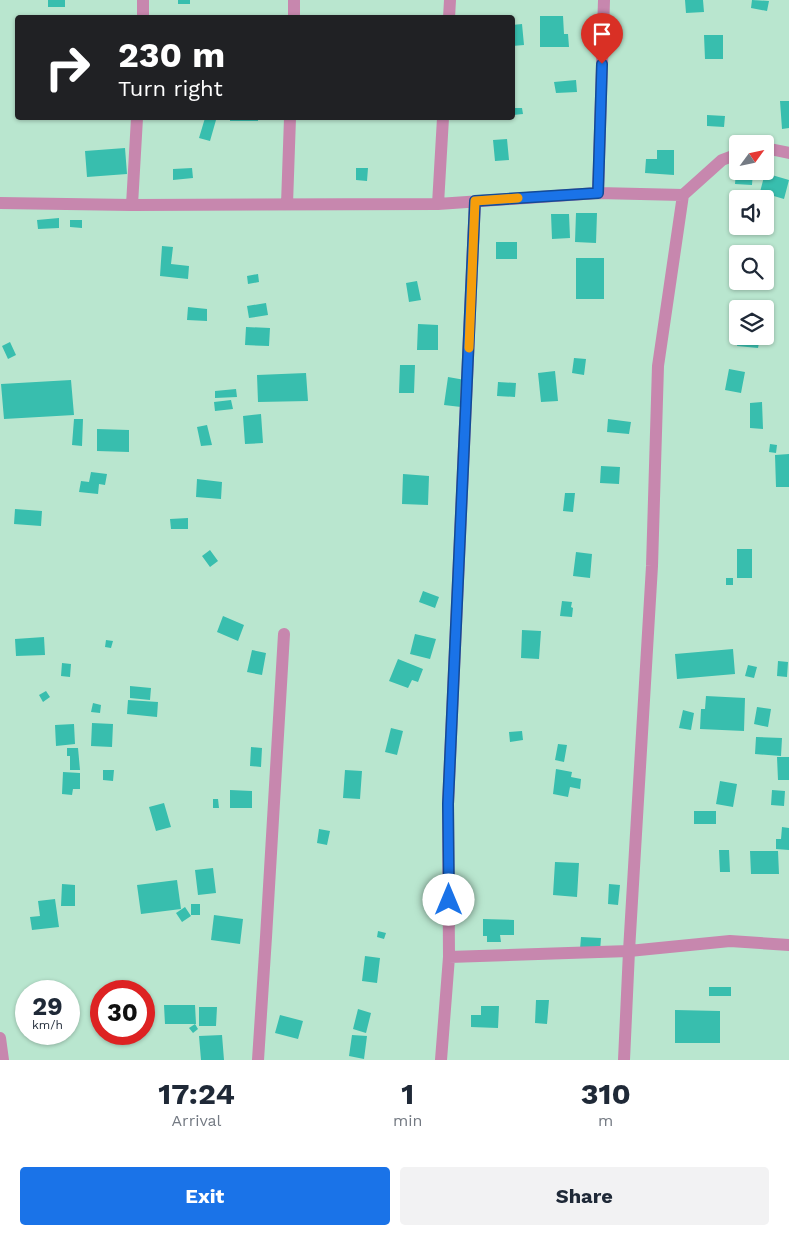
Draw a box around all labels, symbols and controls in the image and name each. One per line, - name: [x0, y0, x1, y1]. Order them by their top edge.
- pin: [581, 13, 623, 64]
- icon: arrive: [588, 20, 616, 48]
- text: 230 m: [118, 34, 225, 76]
- icon: right: [35, 35, 100, 100]
- text: Turn right: [118, 76, 223, 101]
- north arrow: [729, 135, 774, 180]
- map controls: [729, 135, 774, 345]
- button: sound: [729, 190, 774, 235]
- button: search: [729, 245, 774, 290]
- button: layers: [729, 300, 774, 345]
- position arrow: [422, 873, 474, 925]
- speed limit sign: 30: [90, 980, 155, 1045]
- text: 29: [32, 992, 63, 1021]
- text: km/h: [32, 1018, 63, 1032]
- text: 17:24: [158, 1076, 235, 1111]
- text: 1: [401, 1076, 414, 1111]
- text: 310: [581, 1076, 631, 1111]
- text: Arrival: [172, 1111, 222, 1130]
- text: min: [393, 1111, 422, 1130]
- text: m: [598, 1111, 613, 1130]
- button: Exit: [20, 1167, 390, 1225]
- button: Share: [400, 1167, 769, 1225]

